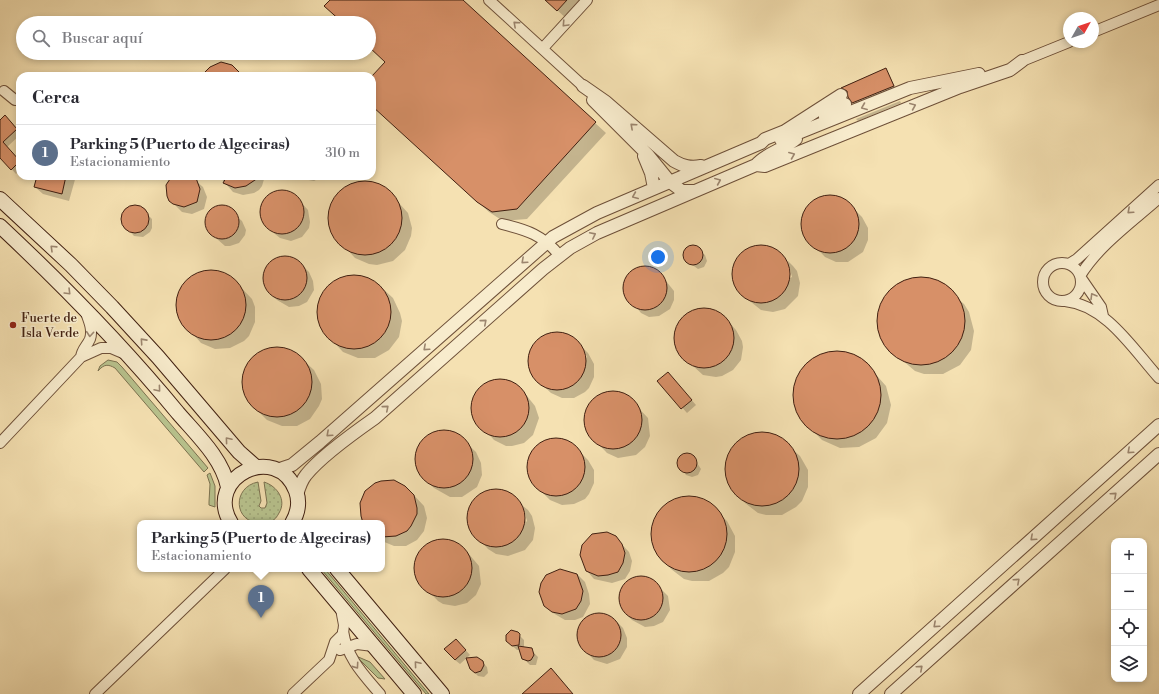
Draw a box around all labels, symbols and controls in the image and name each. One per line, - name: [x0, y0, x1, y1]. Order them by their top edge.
- north arrow: [1063, 12, 1099, 48]
- search box: [16, 16, 376, 60]
- one-way arrow: [562, 19, 570, 27]
- one-way arrow: [513, 21, 521, 29]
- icon: search: [30, 27, 52, 49]
- text: Buscar aquí: [62, 29, 143, 48]
- text: Cerca: [32, 87, 80, 109]
- one-way arrow: [861, 102, 868, 110]
- one-way arrow: [908, 103, 916, 111]
- one-way arrow: [631, 123, 638, 130]
- text: Parking 5 (Puerto de Algeciras): [70, 135, 290, 154]
- text: 1: [42, 145, 48, 161]
- text: 310 m: [325, 145, 360, 161]
- one-way arrow: [788, 152, 796, 160]
- text: Estacionamiento: [70, 154, 170, 170]
- one-way arrow: [714, 178, 721, 186]
- one-way arrow: [632, 192, 639, 200]
- one-way arrow: [1127, 207, 1135, 214]
- one-way arrow: [588, 233, 596, 240]
- one-way arrow: [50, 245, 58, 253]
- your location: [648, 247, 668, 267]
- one-way arrow: [521, 257, 528, 264]
- one-way arrow: [63, 287, 71, 295]
- one-way arrow: [1091, 293, 1098, 300]
- place label: Fuerte de Isla Verde: [21, 310, 79, 341]
- marker: Fuerte de Isla Verde: [8, 320, 18, 330]
- one-way arrow: [479, 320, 486, 327]
- one-way arrow: [85, 330, 94, 337]
- one-way arrow: [141, 339, 148, 346]
- one-way arrow: [424, 343, 431, 350]
- one-way arrow: [154, 384, 161, 391]
- one-way arrow: [382, 406, 389, 413]
- one-way arrow: [327, 429, 334, 436]
- one-way arrow: [226, 437, 233, 445]
- one-way arrow: [1127, 447, 1135, 454]
- one-way arrow: [1109, 492, 1116, 499]
- popup: [137, 520, 385, 572]
- text: Parking 5 (Puerto de Algeciras): [151, 529, 371, 548]
- one-way arrow: [1030, 533, 1038, 541]
- map controls: [1111, 538, 1147, 682]
- button: +: [1111, 538, 1147, 574]
- text: Estacionamiento: [151, 548, 252, 564]
- button: −: [1111, 574, 1147, 610]
- one-way arrow: [1012, 579, 1020, 586]
- pin: 1: [248, 585, 274, 618]
- button: locate: [1111, 610, 1147, 646]
- one-way arrow: [934, 620, 941, 627]
- button: layers: [1111, 646, 1147, 682]
- one-way arrow: [351, 661, 358, 668]
- one-way arrow: [415, 661, 422, 669]
- one-way arrow: [915, 665, 923, 673]

